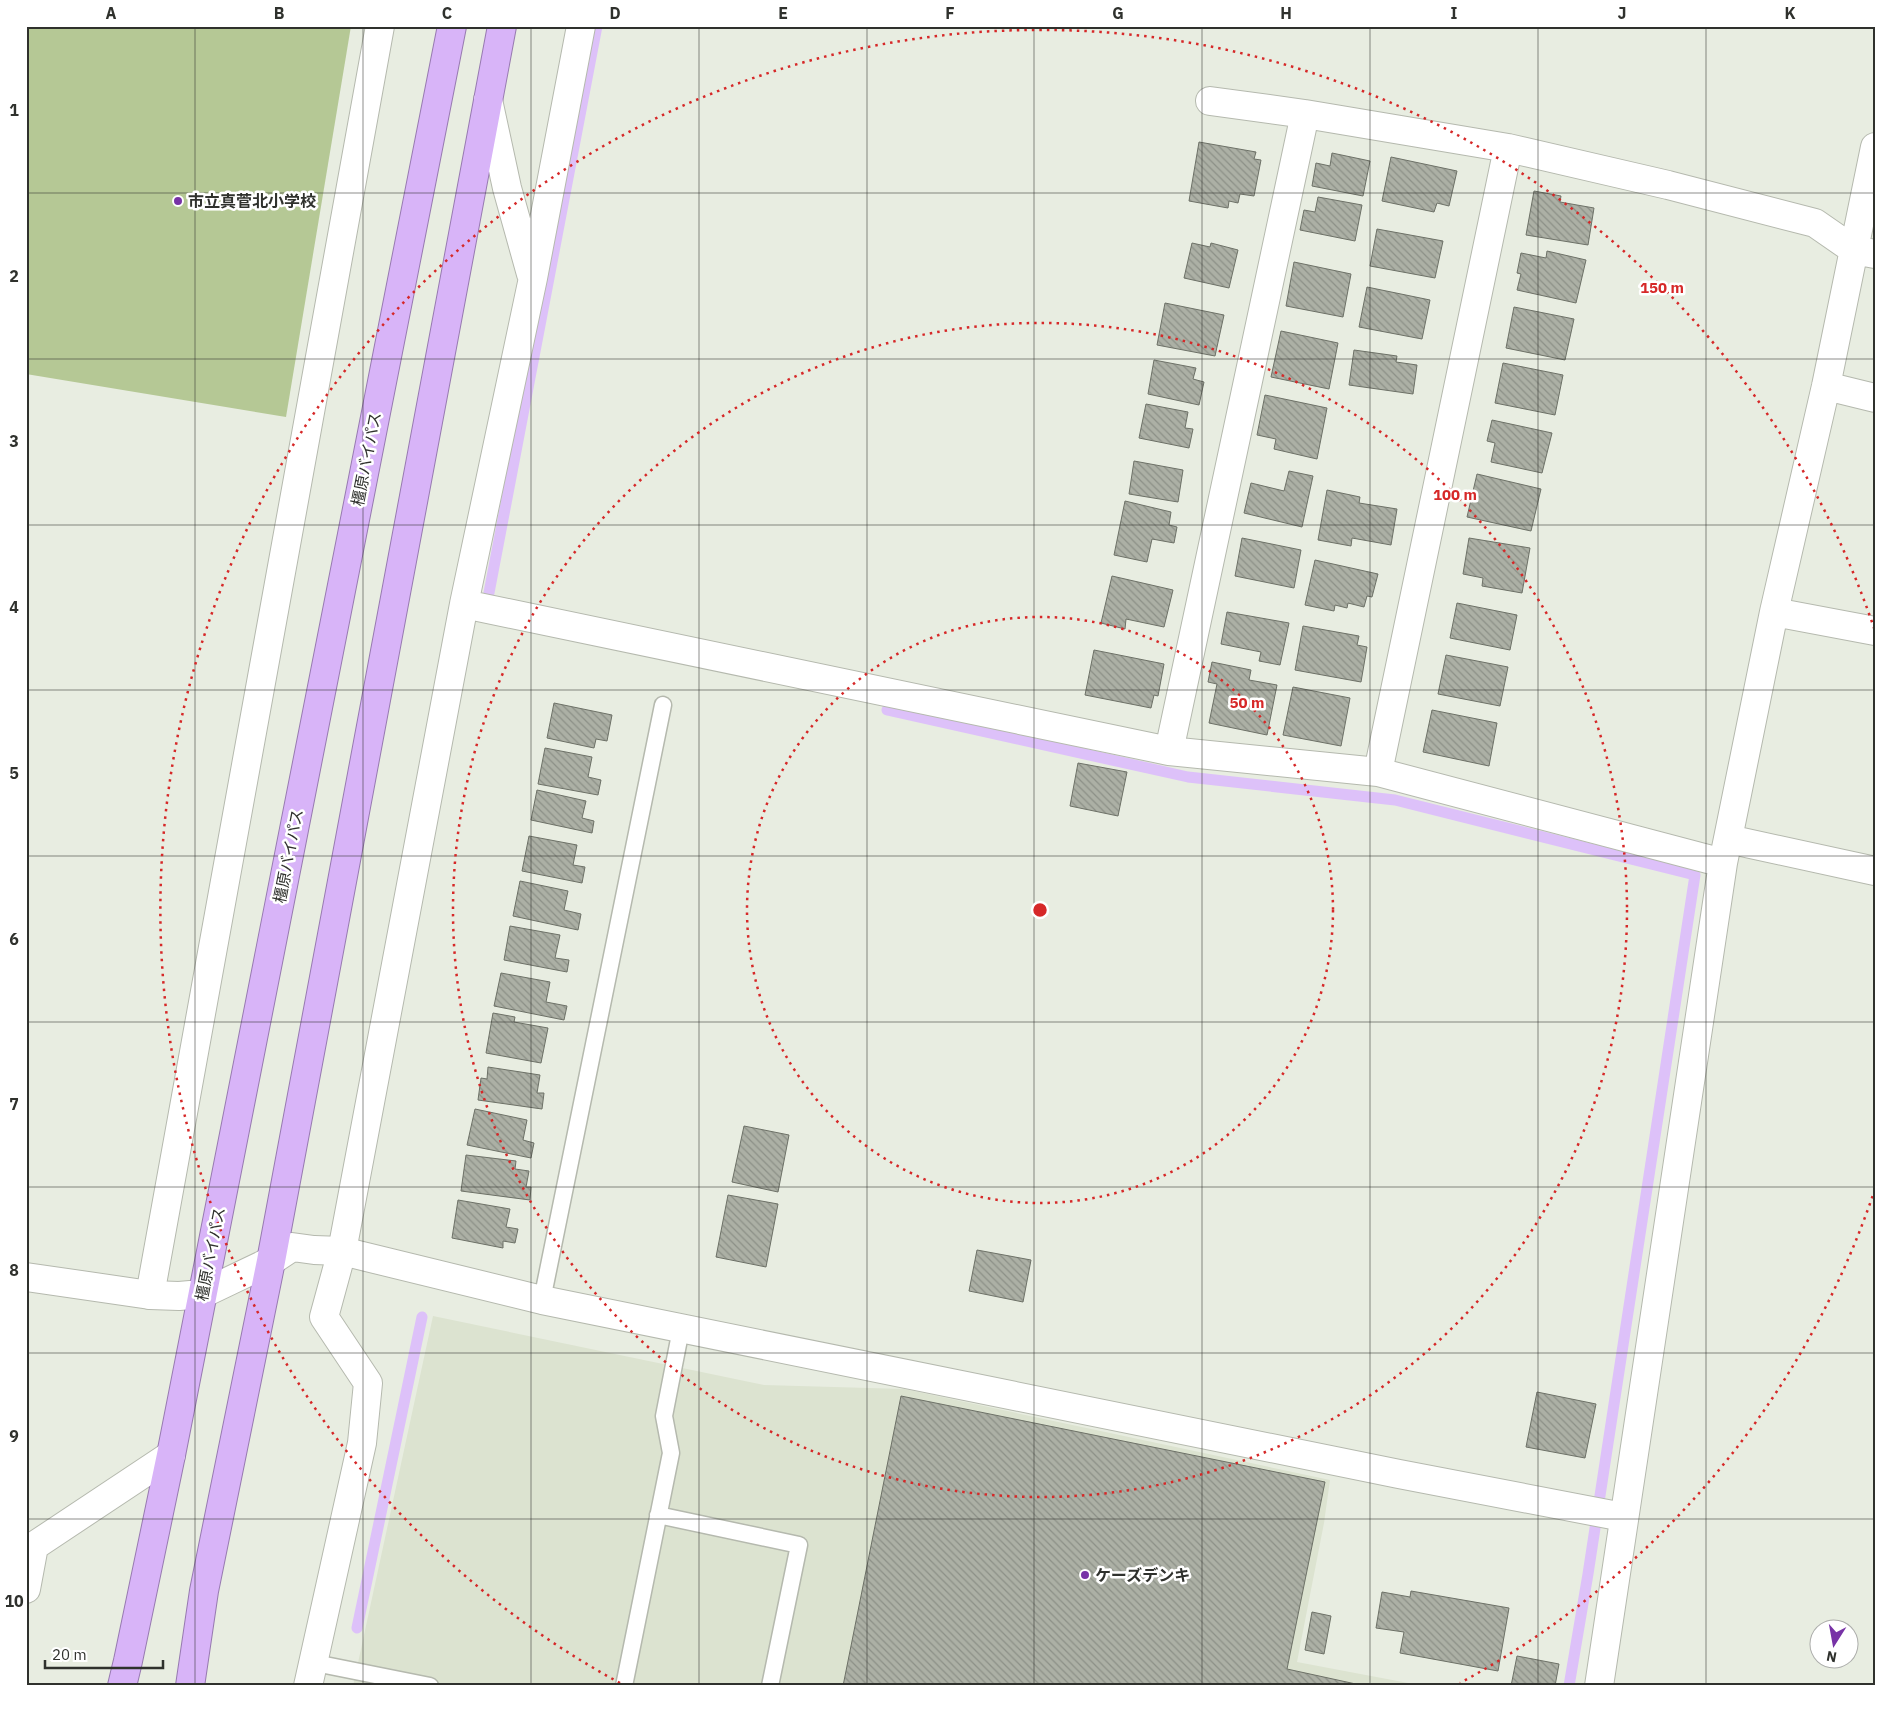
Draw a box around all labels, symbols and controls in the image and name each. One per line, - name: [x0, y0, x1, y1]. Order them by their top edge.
- text: A: [106, 3, 117, 23]
- text: B: [274, 3, 285, 23]
- text: C: [442, 3, 452, 23]
- text: D: [609, 3, 621, 23]
- text: E: [778, 3, 788, 23]
- text: F: [945, 3, 955, 23]
- text: G: [1112, 3, 1124, 23]
- text: H: [1280, 3, 1292, 23]
- text: I: [1451, 3, 1458, 23]
- text: J: [1618, 3, 1626, 23]
- text: K: [1784, 3, 1796, 23]
- text: 1: [9, 100, 19, 120]
- place label: 市立真菅北小学校: [188, 191, 316, 211]
- marker: 市立真菅北小学校: [172, 195, 184, 207]
- text: 2: [9, 266, 19, 286]
- text: 150 m: [1640, 278, 1684, 297]
- street label: 橿原バイパス: [347, 410, 385, 508]
- text: 3: [9, 431, 19, 451]
- text: 100 m: [1433, 485, 1477, 504]
- text: 4: [9, 597, 19, 617]
- text: 50 m: [1230, 693, 1264, 712]
- text: 5: [9, 763, 19, 783]
- street label: 橿原バイパス: [269, 807, 307, 905]
- centre of rings: [1031, 901, 1049, 919]
- text: 6: [9, 929, 19, 949]
- text: 7: [9, 1094, 19, 1114]
- street label: 橿原バイパス: [191, 1205, 229, 1303]
- text: 8: [9, 1260, 19, 1280]
- text: 9: [9, 1426, 19, 1446]
- place label: ケーズデンキ: [1095, 1565, 1190, 1585]
- marker: ケーズデンキ: [1079, 1569, 1091, 1581]
- text: 10: [4, 1591, 24, 1611]
- north arrow: [1808, 1620, 1858, 1670]
- scale bar: [45, 1637, 162, 1669]
- text: 20 m: [52, 1645, 87, 1664]
- text: N: [1825, 1647, 1838, 1667]

